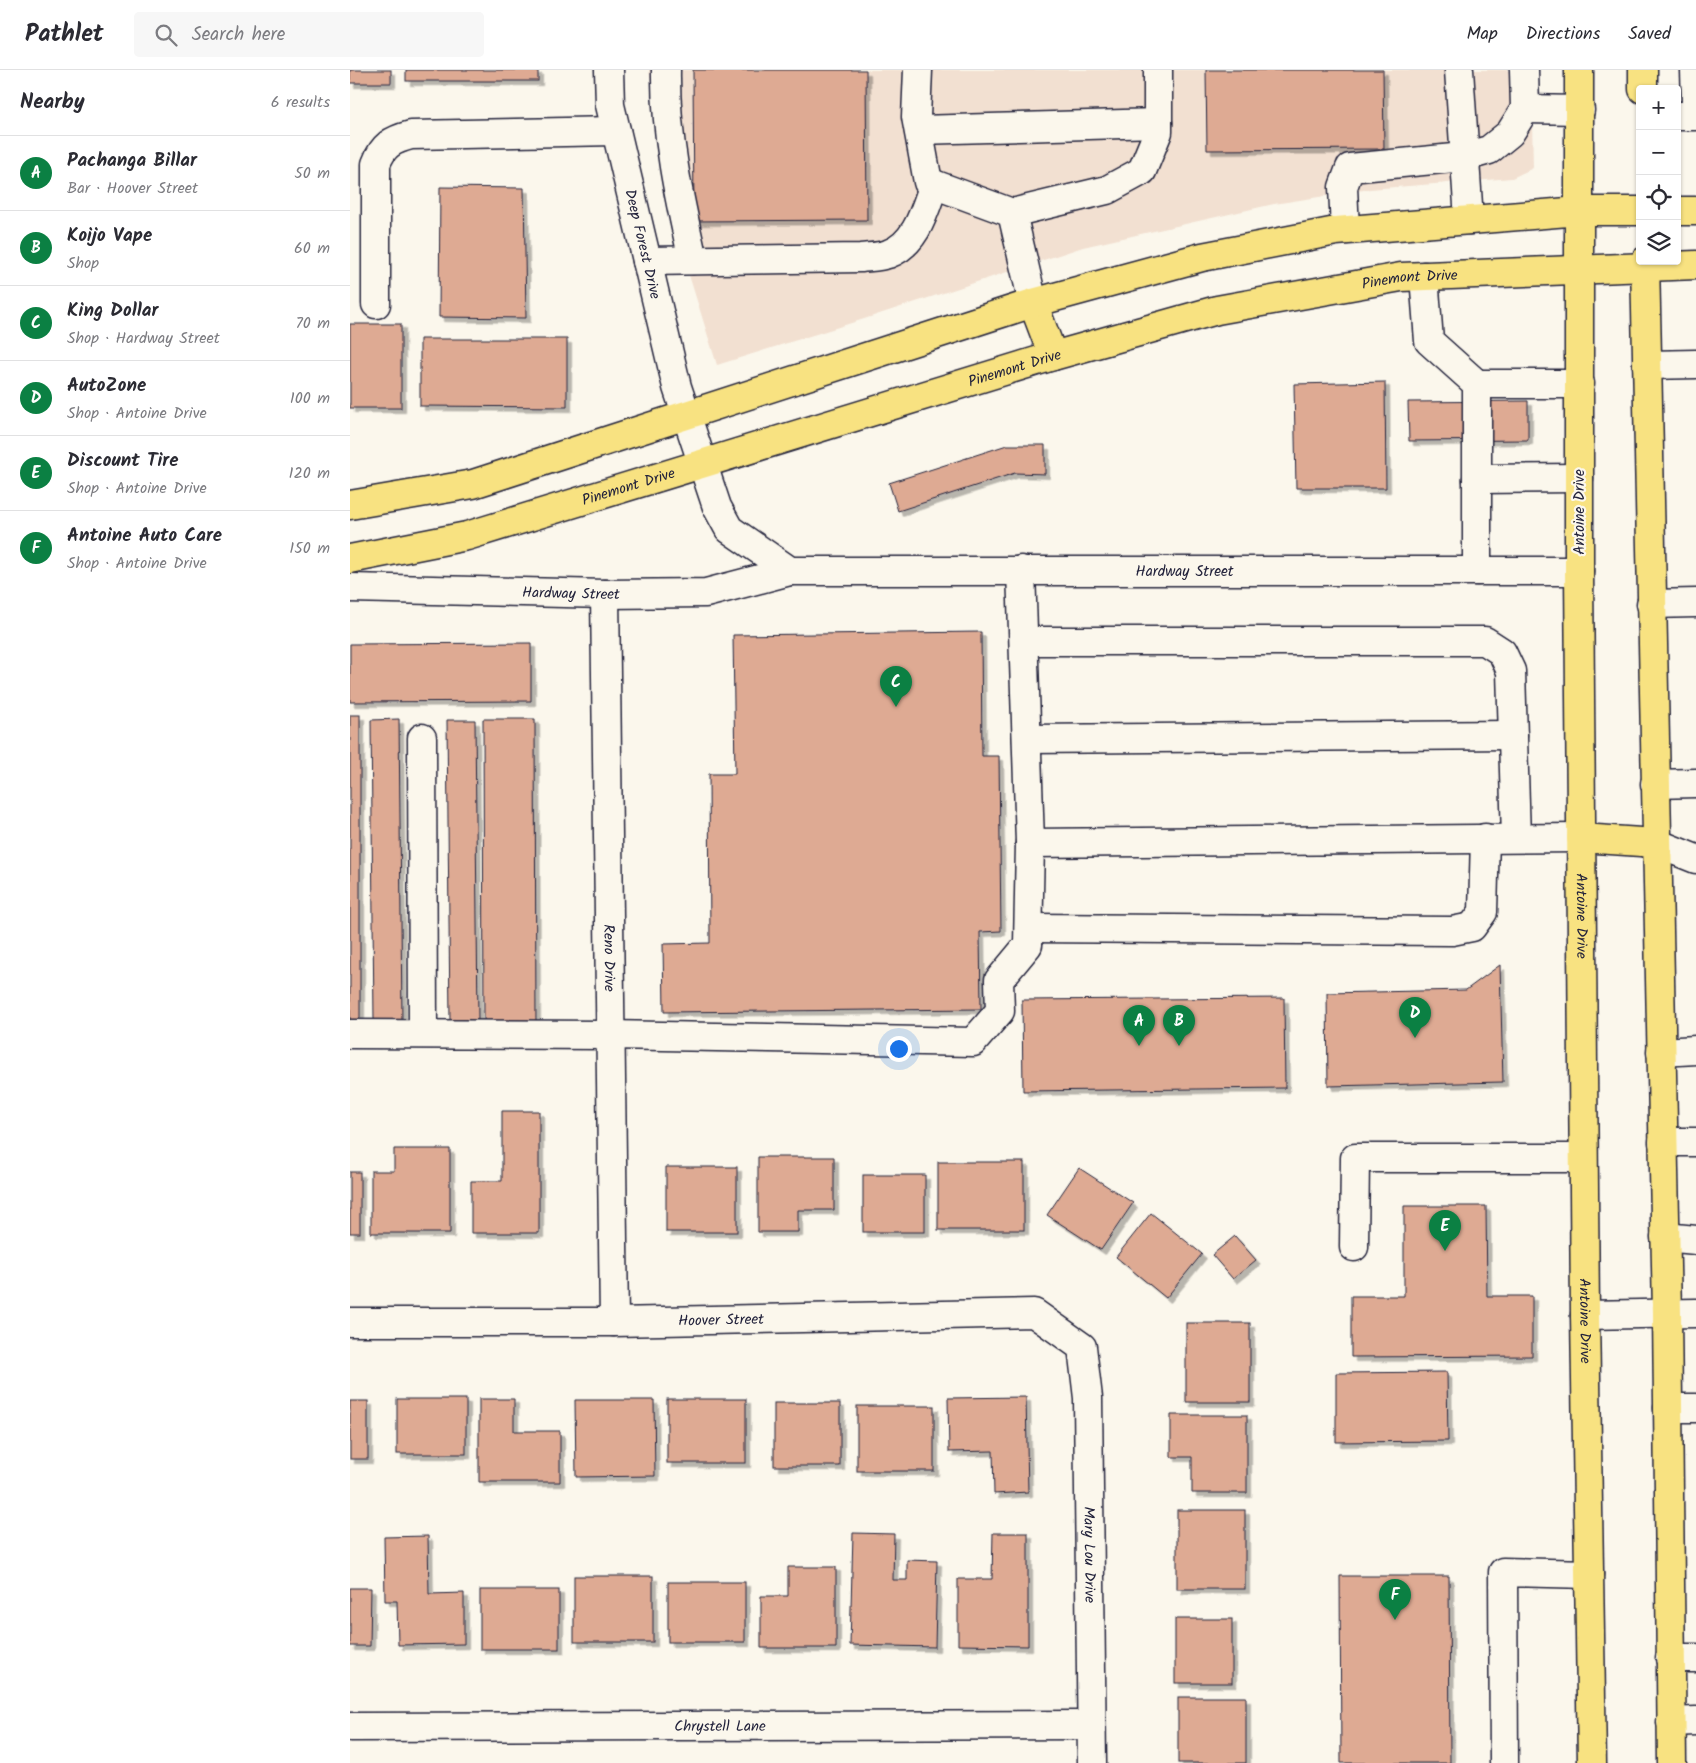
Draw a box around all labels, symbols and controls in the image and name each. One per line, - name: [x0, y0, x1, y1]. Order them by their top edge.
- search box: [134, 12, 484, 57]
- text: Pathlet: [25, 15, 104, 54]
- text: Search here: [192, 20, 285, 50]
- text: Map: [1466, 20, 1498, 49]
- text: Directions: [1526, 20, 1600, 49]
- text: Saved: [1628, 20, 1671, 49]
- icon: search: [152, 21, 180, 49]
- map controls: [1636, 85, 1681, 265]
- button: +: [1636, 85, 1681, 130]
- text: Nearby: [20, 86, 85, 119]
- text: 6 results: [271, 90, 330, 115]
- button: −: [1636, 130, 1681, 175]
- text: Pachanga Billar: [67, 146, 197, 176]
- text: A: [31, 161, 41, 186]
- text: 50 m: [294, 161, 330, 186]
- button: locate: [1636, 175, 1681, 220]
- text: Bar · Hoover Street: [67, 176, 198, 201]
- street label: Deep Forest Drive: [617, 187, 667, 302]
- button: layers: [1636, 220, 1681, 265]
- text: Koijo Vape: [67, 221, 152, 251]
- text: B: [31, 236, 41, 261]
- text: 60 m: [294, 236, 330, 261]
- text: Shop: [67, 251, 99, 276]
- street label: Pinemont Drive: [1360, 264, 1458, 297]
- text: King Dollar: [67, 296, 158, 326]
- text: C: [31, 311, 41, 336]
- text: 70 m: [295, 311, 330, 336]
- text: Shop · Hardway Street: [67, 326, 220, 351]
- street label: Pinemont Drive: [965, 343, 1064, 394]
- text: AutoZone: [67, 371, 146, 401]
- text: D: [31, 386, 41, 411]
- text: 100 m: [290, 386, 330, 411]
- text: Shop · Antoine Drive: [67, 401, 207, 426]
- text: Discount Tire: [67, 446, 179, 476]
- text: E: [32, 461, 40, 486]
- text: 120 m: [289, 461, 330, 486]
- street label: Pinemont Drive: [579, 462, 678, 513]
- street label: Antoine Drive: [1568, 469, 1592, 555]
- text: Shop · Antoine Drive: [67, 476, 207, 501]
- text: Antoine Auto Care: [67, 521, 222, 551]
- text: F: [32, 536, 40, 561]
- text: 150 m: [289, 536, 330, 561]
- text: Shop · Antoine Drive: [67, 551, 207, 576]
- street label: Hardway Street: [1136, 560, 1234, 584]
- street label: Hardway Street: [522, 581, 620, 607]
- pin: C: [880, 666, 912, 707]
- street label: Antoine Drive: [1568, 873, 1593, 959]
- street label: Reno Drive: [596, 924, 621, 992]
- pin: D: [1399, 997, 1431, 1038]
- pin: A: [1123, 1005, 1155, 1046]
- pin: B: [1163, 1005, 1195, 1046]
- your location: [886, 1036, 912, 1062]
- pin: E: [1429, 1210, 1461, 1251]
- street label: Antoine Drive: [1572, 1278, 1597, 1364]
- street label: Hoover Street: [678, 1308, 764, 1334]
- street label: Mary Lou Drive: [1076, 1506, 1101, 1603]
- pin: F: [1379, 1579, 1411, 1620]
- street label: Chrystell Lane: [674, 1715, 766, 1739]

